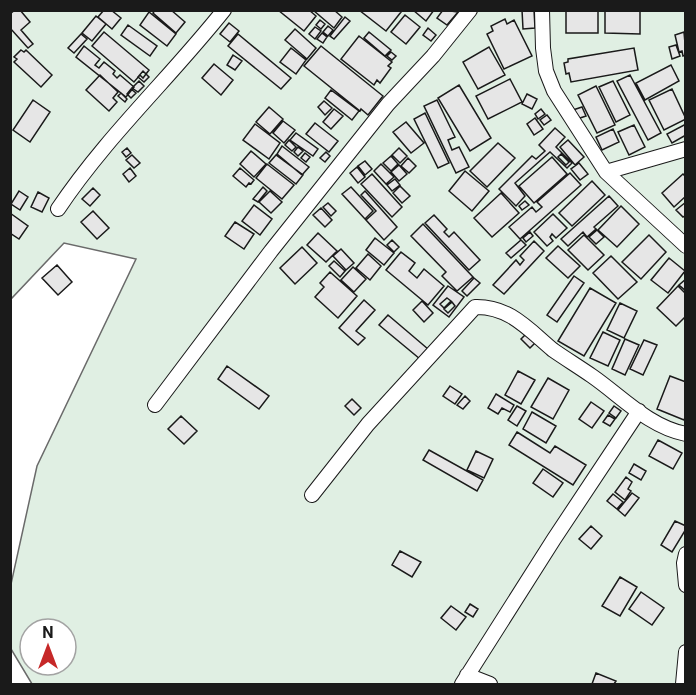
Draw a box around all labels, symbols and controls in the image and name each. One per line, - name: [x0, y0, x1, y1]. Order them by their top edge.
- north arrow: [18, 617, 78, 677]
- text: N: [42, 623, 54, 642]

